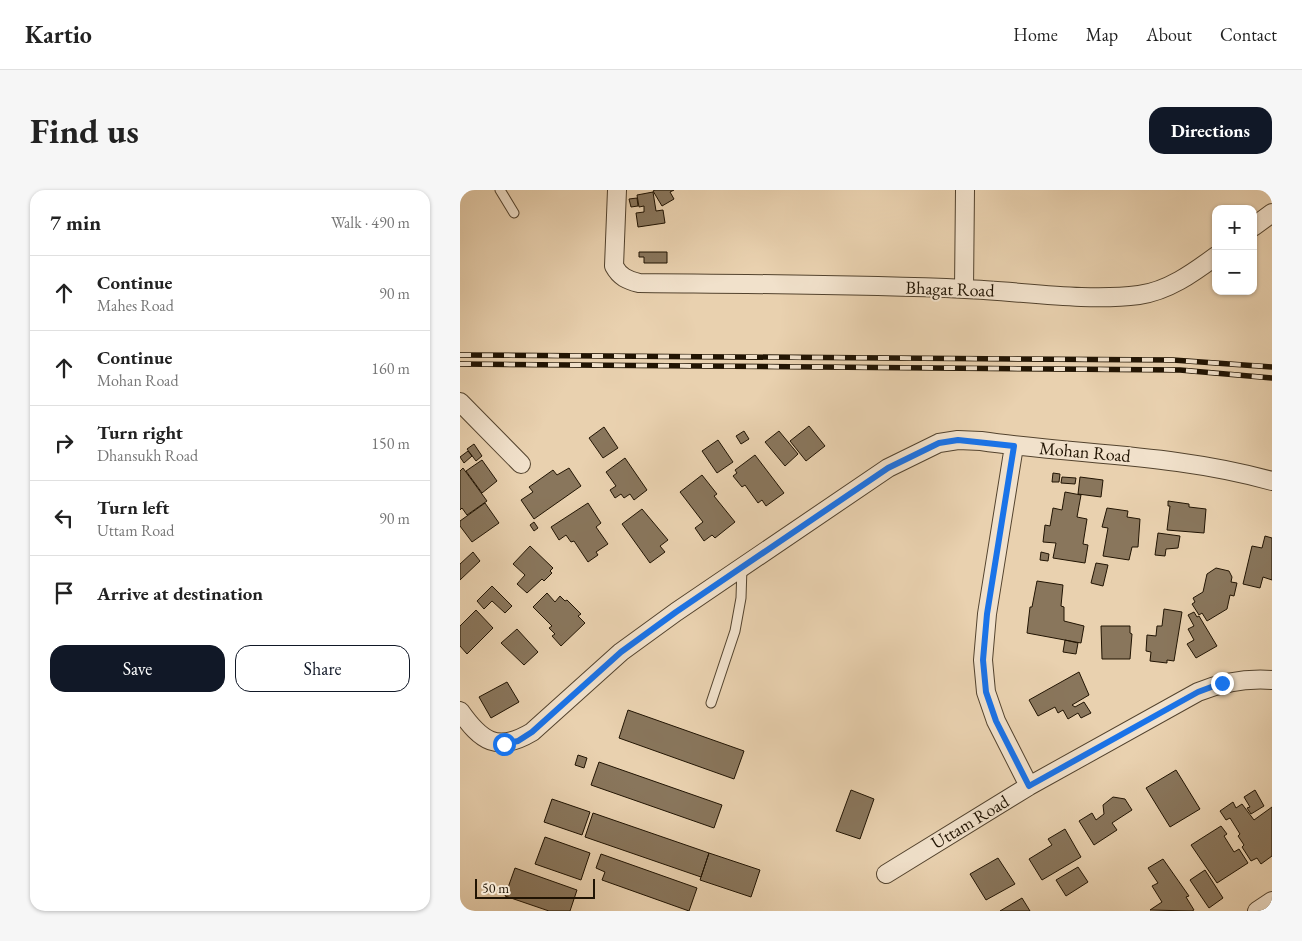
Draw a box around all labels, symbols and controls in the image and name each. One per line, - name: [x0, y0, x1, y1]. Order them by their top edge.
- text: Kartio: [25, 19, 92, 50]
- text: Home: [1013, 23, 1058, 46]
- text: Map: [1086, 23, 1118, 46]
- text: About: [1146, 23, 1192, 46]
- text: Contact: [1220, 23, 1277, 46]
- button: Directions: [1149, 107, 1272, 154]
- text: Find us: [30, 108, 139, 153]
- map controls: [1212, 205, 1257, 295]
- button: +: [1212, 205, 1257, 250]
- text: 7 min: [50, 209, 101, 236]
- text: Walk · 490 m: [331, 212, 410, 233]
- button: −: [1212, 250, 1257, 295]
- text: Continue: [97, 270, 172, 295]
- street label: Bhagat Road: [905, 275, 996, 302]
- icon: ahead: [50, 279, 78, 307]
- text: 90 m: [379, 283, 410, 304]
- text: Mahes Road: [97, 295, 174, 316]
- text: Continue: [97, 345, 172, 370]
- icon: ahead: [50, 354, 78, 382]
- text: 160 m: [371, 358, 410, 379]
- text: Mohan Road: [97, 370, 179, 391]
- text: Turn right: [97, 420, 183, 445]
- icon: right: [50, 429, 78, 457]
- text: 150 m: [371, 433, 410, 454]
- street label: Mohan Road: [1038, 436, 1133, 467]
- text: Dhansukh Road: [97, 445, 198, 466]
- text: Turn left: [97, 495, 169, 520]
- icon: left: [50, 504, 78, 532]
- text: 90 m: [379, 508, 410, 529]
- text: Uttam Road: [97, 520, 174, 541]
- icon: arrive: [50, 579, 78, 607]
- text: Arrive at destination: [97, 581, 263, 606]
- button: Save: [50, 645, 225, 692]
- button: Share: [235, 645, 410, 692]
- route end: [1211, 672, 1234, 695]
- route start: [493, 733, 516, 756]
- street label: Uttam Road: [927, 789, 1014, 854]
- scale bar: [475, 876, 595, 899]
- text: 50 m: [482, 879, 509, 897]

